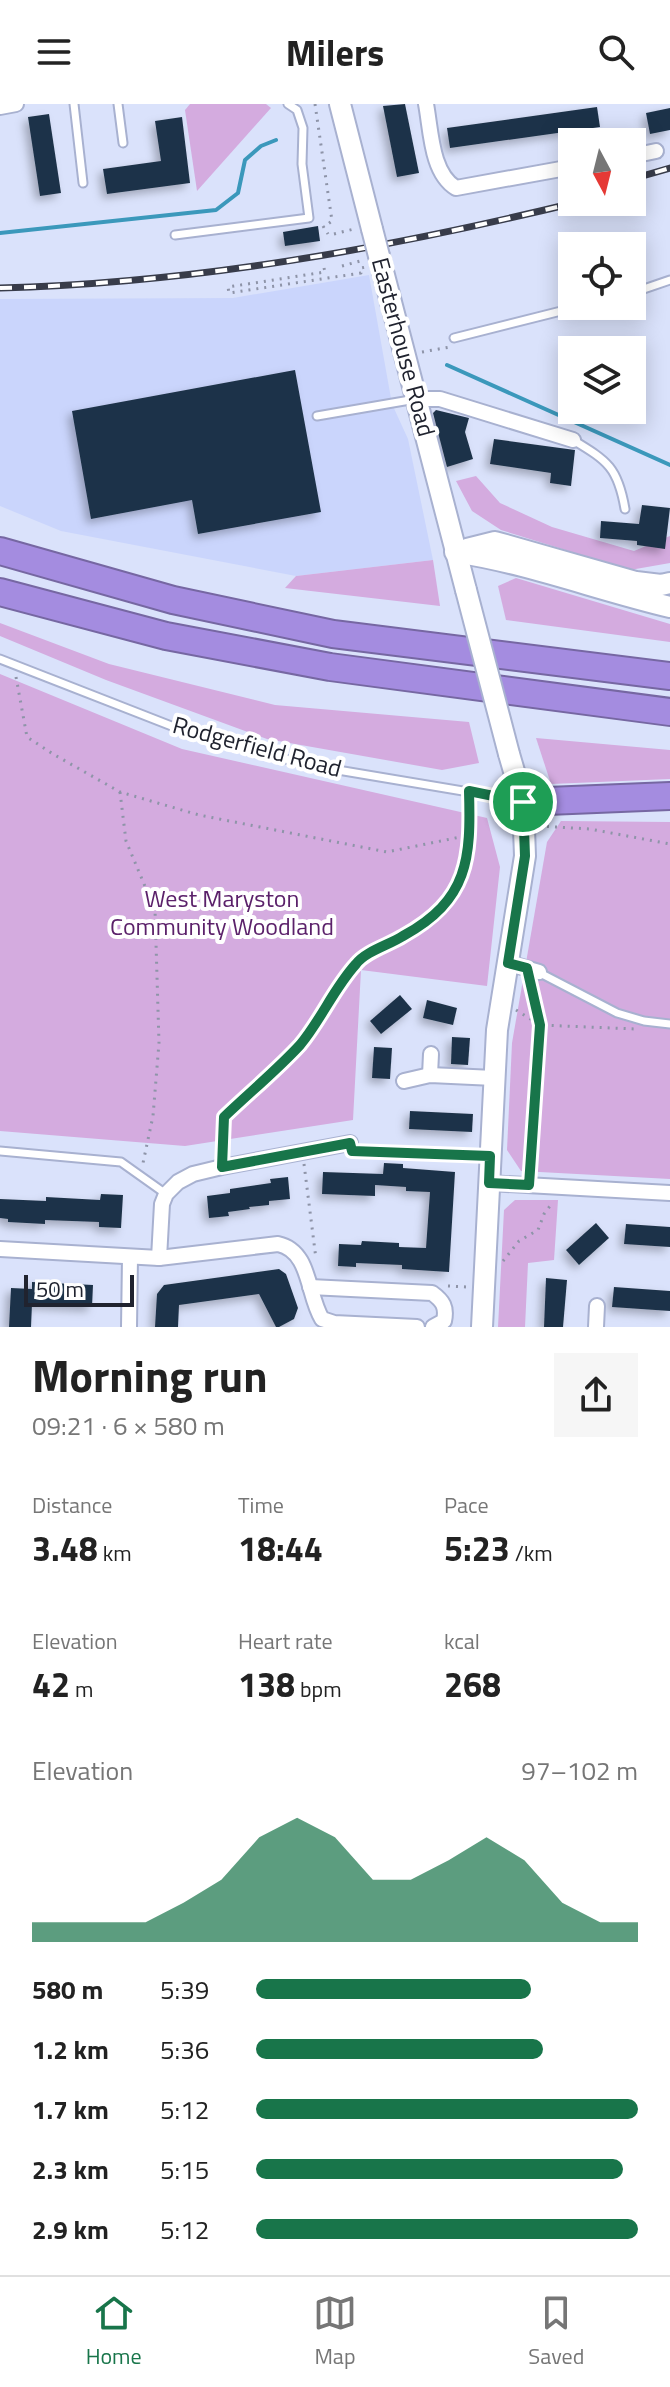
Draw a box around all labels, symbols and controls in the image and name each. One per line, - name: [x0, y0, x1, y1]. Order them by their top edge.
- text: Milers: [286, 25, 384, 80]
- icon: menu: [32, 30, 76, 74]
- icon: search: [594, 30, 638, 74]
- north arrow: [558, 128, 646, 216]
- map controls: [558, 128, 646, 424]
- button: locate: [558, 232, 646, 320]
- street label: Easterhouse Road: [363, 253, 445, 440]
- button: layers: [558, 336, 646, 424]
- street label: Rodgerfield Road: [169, 706, 346, 786]
- pin: [489, 768, 557, 836]
- icon: arrive: [501, 780, 545, 824]
- park label: West Maryston Community Woodland: [110, 880, 334, 944]
- scale bar: [24, 1271, 134, 1307]
- text: 50 m: [36, 1272, 84, 1306]
- text: Morning run: [32, 1342, 268, 1409]
- button: share: [554, 1353, 638, 1437]
- text: 09:21 · 6 × 580 m: [32, 1406, 225, 1445]
- text: Distance: [32, 1488, 112, 1522]
- text: Time: [238, 1488, 284, 1522]
- text: Pace: [444, 1488, 489, 1522]
- text: 3.48: [32, 1522, 98, 1574]
- text: 18:44: [238, 1522, 323, 1574]
- text: 5:23: [444, 1522, 510, 1574]
- text: km: [98, 1536, 132, 1570]
- text: /km: [510, 1536, 553, 1570]
- text: Elevation: [32, 1624, 118, 1658]
- text: Heart rate: [238, 1624, 333, 1658]
- text: kcal: [444, 1624, 480, 1658]
- text: 42: [32, 1658, 70, 1710]
- text: 138: [238, 1658, 295, 1710]
- text: 268: [444, 1658, 501, 1710]
- text: m: [70, 1672, 93, 1706]
- text: bpm: [295, 1672, 342, 1706]
- text: Elevation: [32, 1751, 133, 1790]
- text: 97–102 m: [521, 1751, 638, 1790]
- text: 580 m: [32, 1970, 103, 2009]
- text: 5:39: [160, 1970, 209, 2009]
- text: 1.2 km: [32, 2030, 109, 2069]
- text: 5:36: [160, 2030, 209, 2069]
- text: 1.7 km: [32, 2090, 109, 2129]
- text: 5:12: [160, 2090, 209, 2129]
- text: 2.3 km: [32, 2150, 109, 2189]
- text: 5:15: [160, 2150, 209, 2189]
- text: 2.9 km: [32, 2210, 109, 2249]
- text: 5:12: [160, 2210, 209, 2249]
- tab: Home: [86, 2291, 142, 2373]
- tab: Map: [313, 2291, 357, 2373]
- tab: Saved: [528, 2291, 584, 2373]

